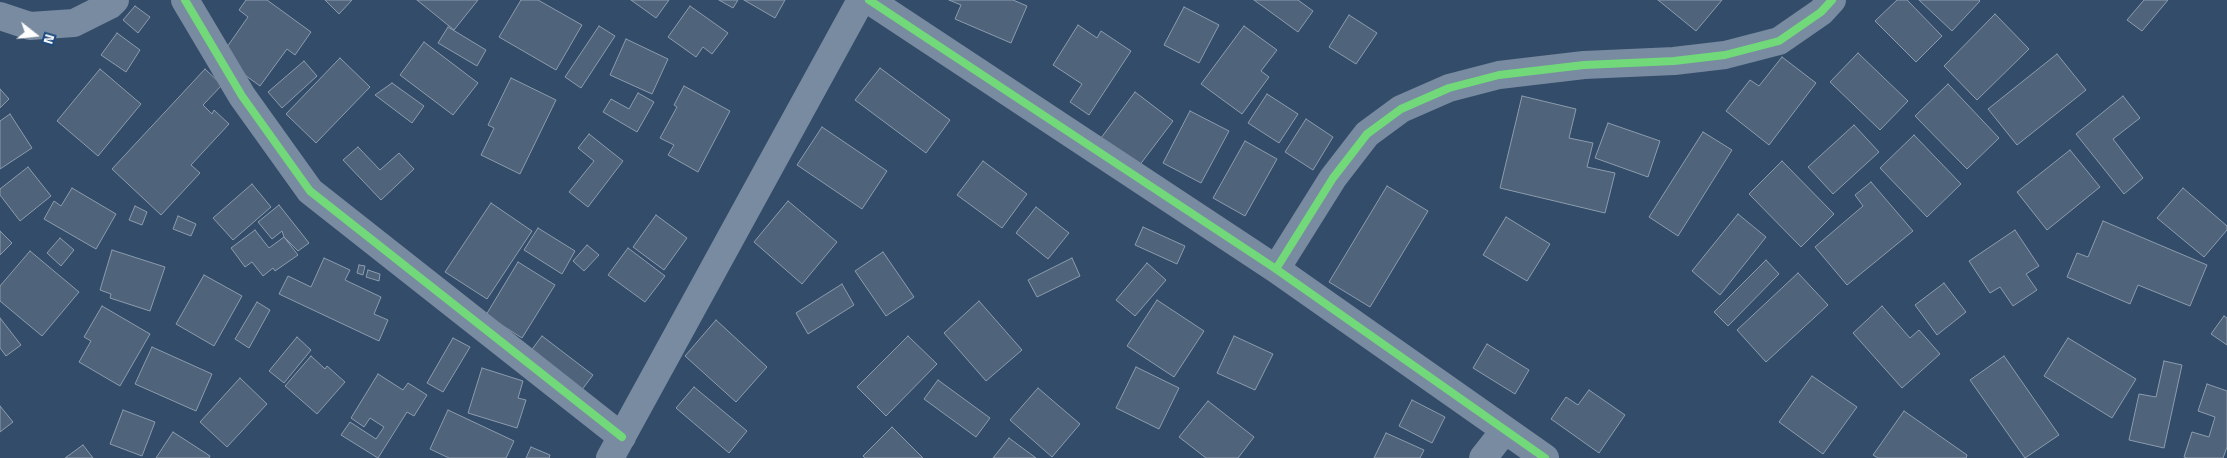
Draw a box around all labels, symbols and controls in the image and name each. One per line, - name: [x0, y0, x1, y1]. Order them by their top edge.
- north arrow: [10, 10, 60, 60]
- text: N: [38, 32, 61, 47]

